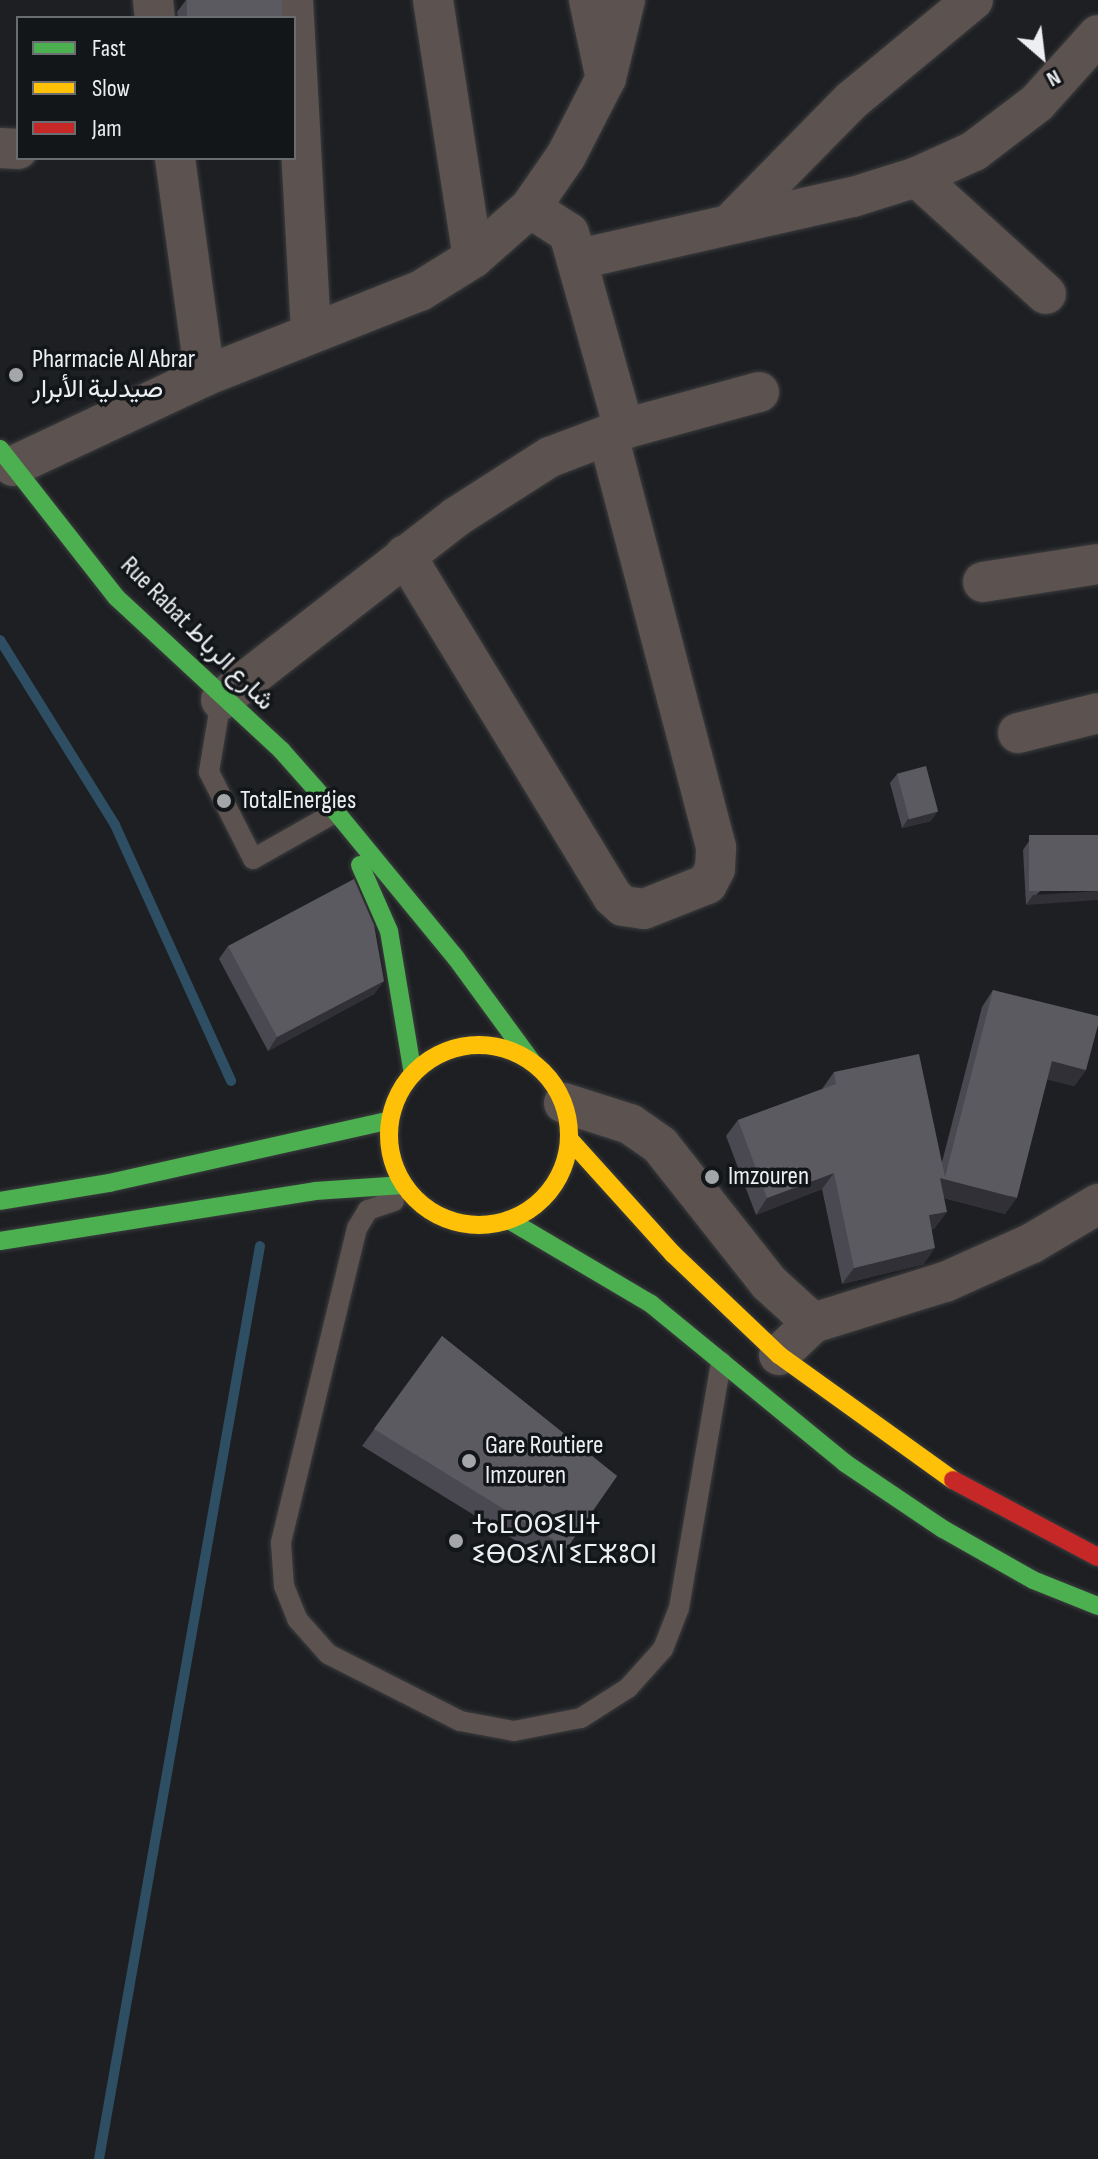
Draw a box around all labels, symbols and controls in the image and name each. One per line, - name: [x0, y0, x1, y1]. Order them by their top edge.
- legend: [16, 16, 296, 160]
- north arrow: [1002, 16, 1082, 96]
- text: Fast: [92, 34, 126, 63]
- text: N: [1042, 63, 1065, 92]
- text: Slow: [92, 74, 130, 103]
- text: Jam: [92, 114, 122, 143]
- place label: Pharmacie Al Abrar صيدلية الأبرار: [32, 344, 195, 406]
- marker: Pharmacie Al Abrar صيدلية الأبرار: [7, 366, 25, 384]
- street label: Rue Rabat شارع الرباط: [113, 550, 281, 718]
- place label: TotalEnergies: [240, 785, 356, 817]
- marker: TotalEnergies: [215, 792, 233, 810]
- place label: Imzouren: [728, 1161, 809, 1193]
- marker: Imzouren: [703, 1168, 721, 1186]
- place label: Gare Routiere Imzouren: [485, 1430, 604, 1492]
- marker: Gare Routiere Imzouren: [460, 1452, 478, 1470]
- place label: ⵜⴰⵎⵔⵙⵉⵡⵜ ⵉⴱⵔⵉⴷⵏ ⵉⵎⵣⵓⵔⵏ: [472, 1510, 657, 1572]
- marker: ⵜⴰⵎⵔⵙⵉⵡⵜ ⵉⴱⵔⵉⴷⵏ ⵉⵎⵣⵓⵔⵏ: [447, 1532, 465, 1550]

